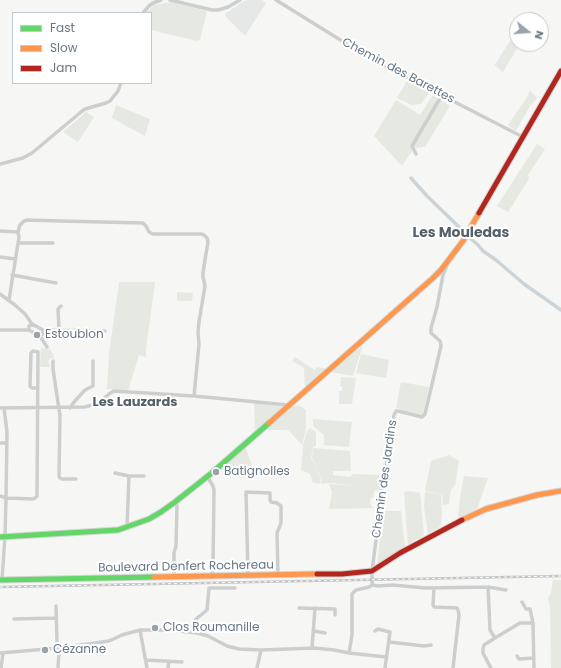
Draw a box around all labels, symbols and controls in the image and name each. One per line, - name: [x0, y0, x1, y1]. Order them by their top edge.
- legend: [12, 12, 152, 84]
- north arrow: [509, 12, 549, 52]
- text: Fast: [50, 19, 75, 36]
- text: N: [531, 29, 548, 42]
- street label: Chemin des Barettes: [339, 35, 457, 107]
- text: Slow: [50, 39, 78, 56]
- text: Jam: [50, 59, 77, 76]
- district label: Les Mouledas: [413, 225, 509, 241]
- place label: Estoublon: [45, 328, 104, 342]
- marker: Estoublon: [32, 330, 42, 340]
- district label: Les Lauzards: [93, 395, 177, 411]
- street label: Chemin des Jardins: [370, 419, 400, 539]
- place label: Batignolles: [224, 465, 290, 479]
- marker: Batignolles: [211, 467, 221, 477]
- street label: Boulevard Denfert Rochereau: [98, 558, 274, 576]
- place label: Clos Roumanille: [163, 621, 259, 635]
- marker: Clos Roumanille: [150, 623, 160, 633]
- place label: Cézanne: [53, 643, 106, 657]
- marker: Cézanne: [40, 645, 50, 655]

